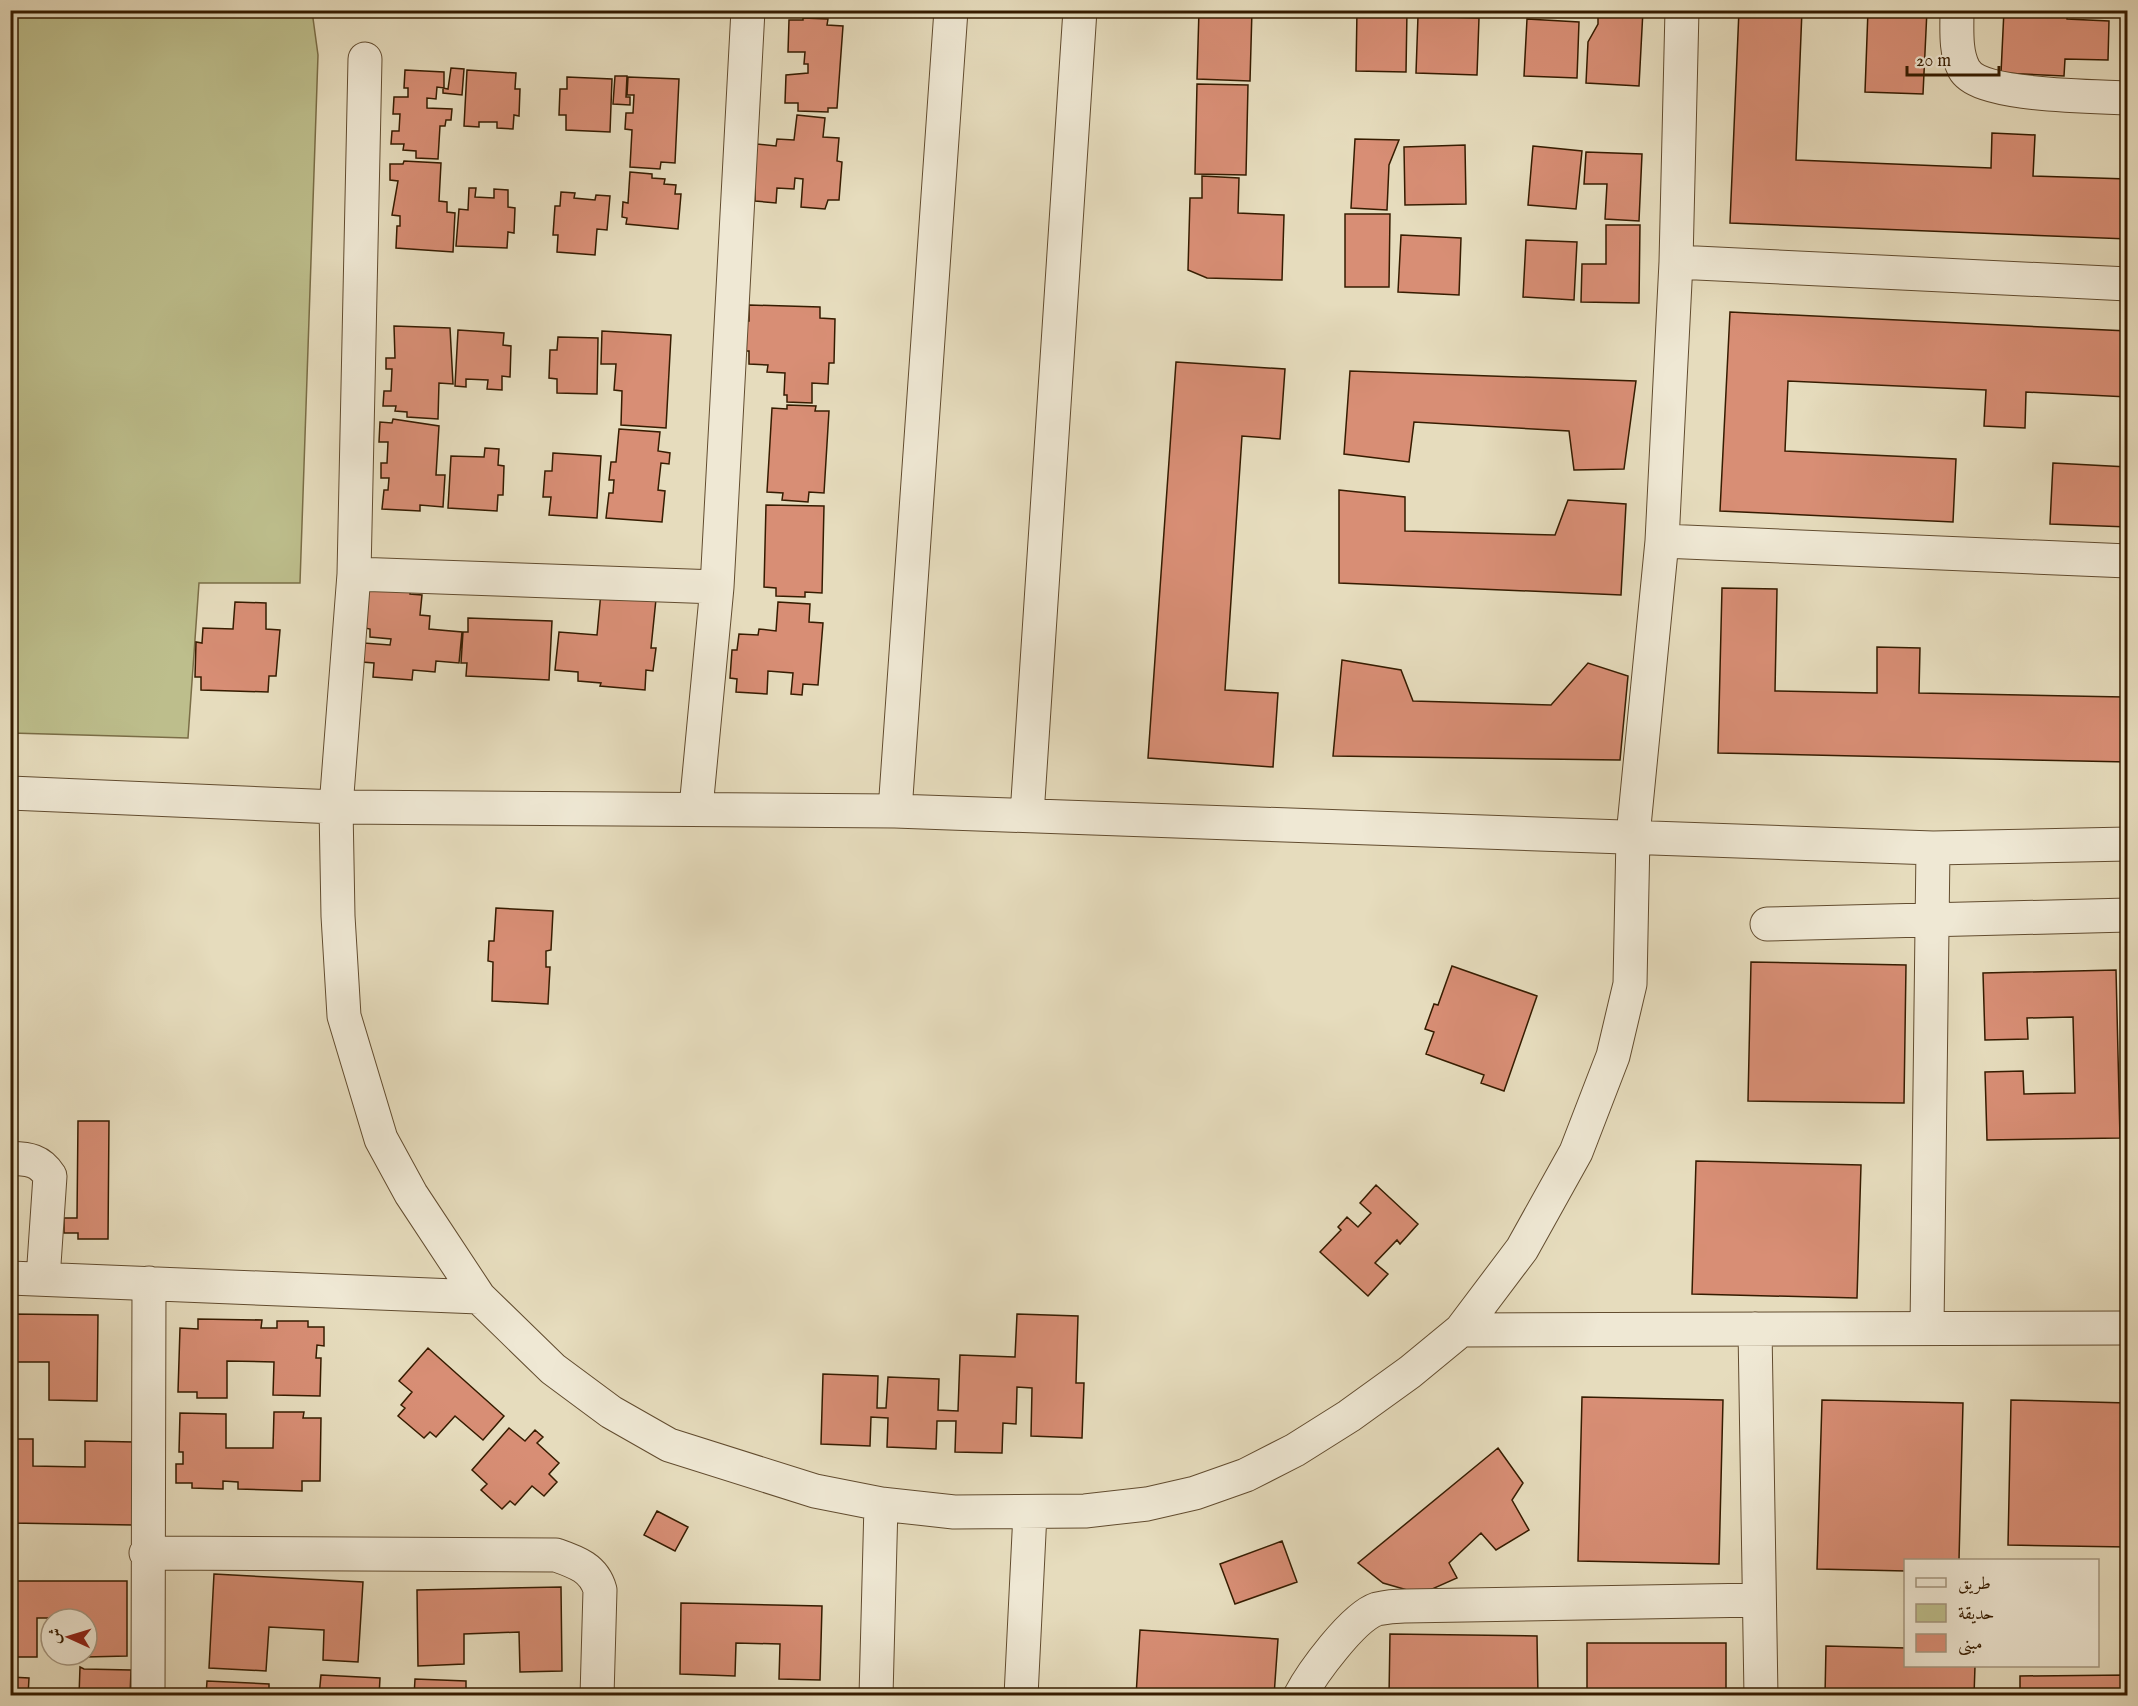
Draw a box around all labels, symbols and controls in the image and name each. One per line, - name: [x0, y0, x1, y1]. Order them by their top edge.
- scale bar: [1907, 39, 1998, 77]
- text: 20 m: [1916, 50, 1951, 73]
- legend: [1904, 1559, 2099, 1667]
- text: طريق: [1958, 1573, 1991, 1596]
- text: حديقة: [1958, 1603, 1994, 1626]
- north arrow: [39, 1607, 99, 1667]
- text: ش: [46, 1627, 67, 1645]
- text: مبنى: [1958, 1633, 1983, 1656]

